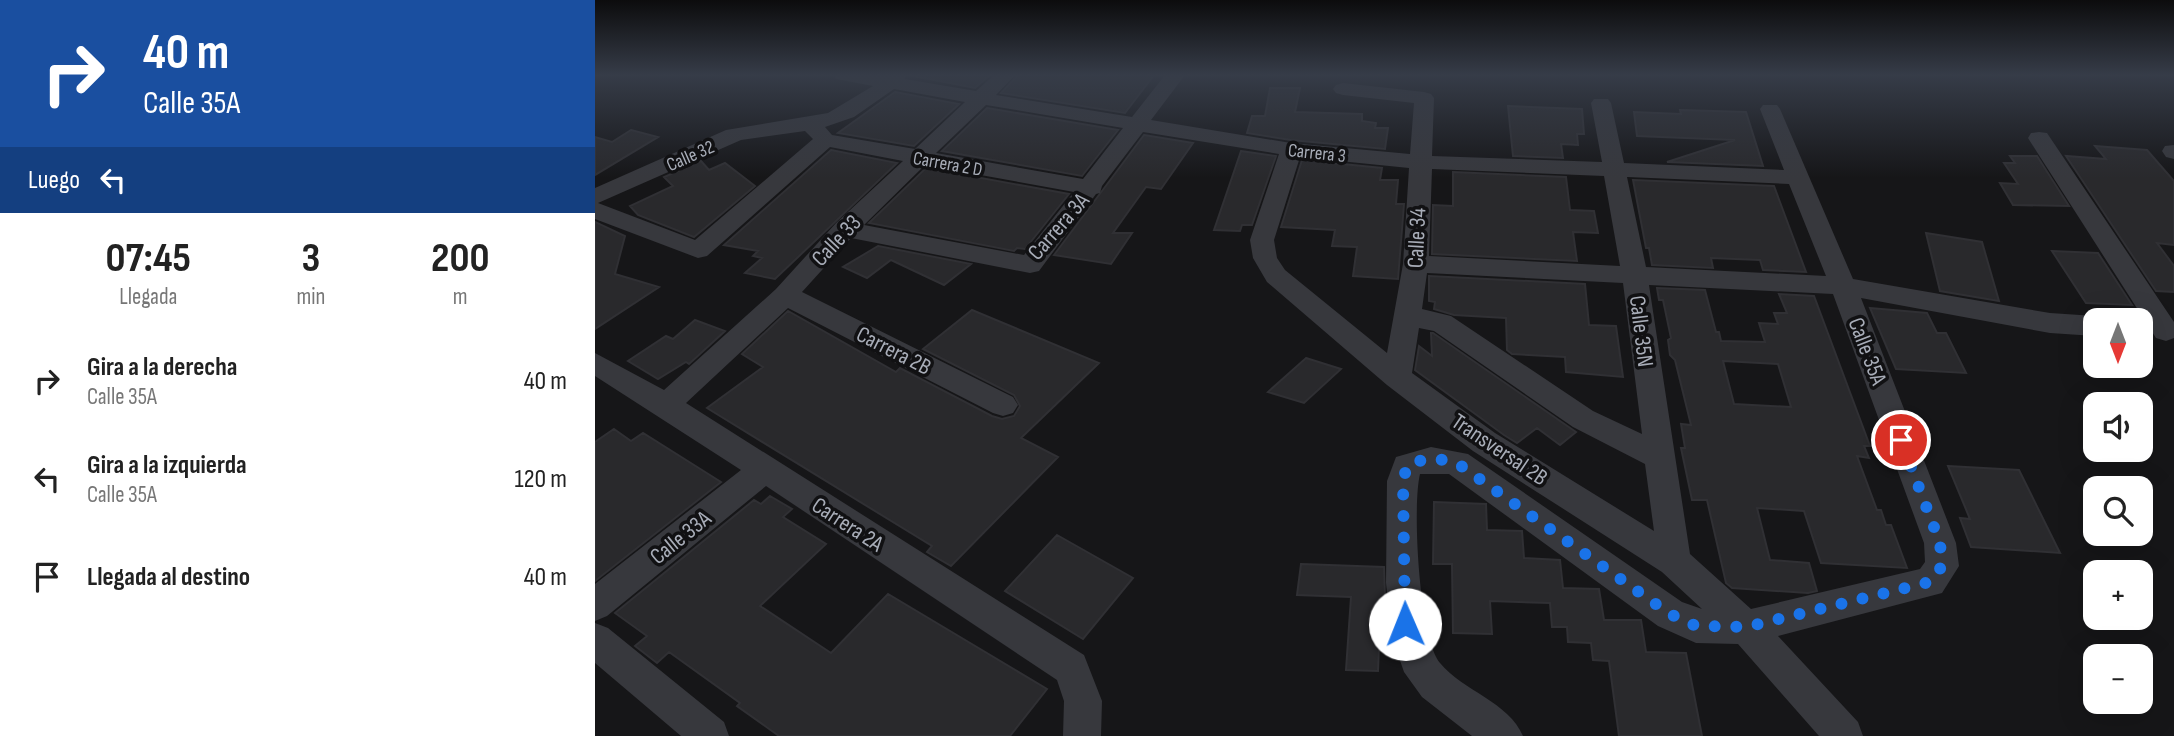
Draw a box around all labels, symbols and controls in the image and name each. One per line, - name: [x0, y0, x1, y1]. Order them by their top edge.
- text: 40 m: [143, 24, 229, 83]
- icon: right: [28, 28, 119, 119]
- text: Calle 35A: [143, 84, 240, 123]
- street label: Calle 32: [663, 136, 718, 177]
- street label: Carrera 3: [1287, 139, 1347, 168]
- street label: Carrera 2 D: [911, 147, 984, 182]
- icon: left: [94, 161, 132, 199]
- text: Luego: [28, 165, 80, 196]
- street label: Carrera 3A: [1022, 187, 1096, 266]
- street label: Calle 34: [1401, 207, 1433, 269]
- street label: Calle 33: [806, 209, 868, 272]
- text: 07:45: [106, 233, 191, 284]
- text: 3: [302, 233, 320, 284]
- text: 200: [431, 233, 489, 284]
- text: Llegada: [119, 283, 177, 311]
- text: min: [297, 283, 325, 311]
- text: m: [453, 283, 468, 311]
- street label: Calle 35N: [1623, 294, 1659, 368]
- north arrow: [2083, 308, 2153, 378]
- map controls: [2083, 308, 2153, 714]
- street label: Calle 35A: [1841, 314, 1893, 389]
- street label: Carrera 2B: [851, 320, 936, 382]
- text: Gira a la derecha: [87, 352, 237, 383]
- icon: right: [28, 362, 66, 400]
- text: 40 m: [524, 366, 567, 397]
- text: Calle 35A: [87, 383, 157, 411]
- button: sound: [2083, 392, 2153, 462]
- street label: Transversal 2B: [1446, 408, 1553, 492]
- pin: [1871, 410, 1931, 470]
- icon: arrive: [1882, 421, 1920, 459]
- text: Gira a la izquierda: [87, 450, 247, 481]
- icon: left: [28, 460, 66, 498]
- text: 120 m: [514, 464, 567, 495]
- button: search: [2083, 476, 2153, 546]
- text: Calle 35A: [87, 481, 157, 509]
- street label: Carrera 2A: [806, 491, 889, 558]
- street label: Calle 33A: [645, 505, 717, 571]
- icon: arrive: [28, 558, 66, 596]
- button: +: [2083, 560, 2153, 630]
- text: Llegada al destino: [87, 562, 250, 593]
- text: 40 m: [524, 562, 567, 593]
- position arrow: [1368, 587, 1442, 661]
- button: −: [2083, 644, 2153, 714]

